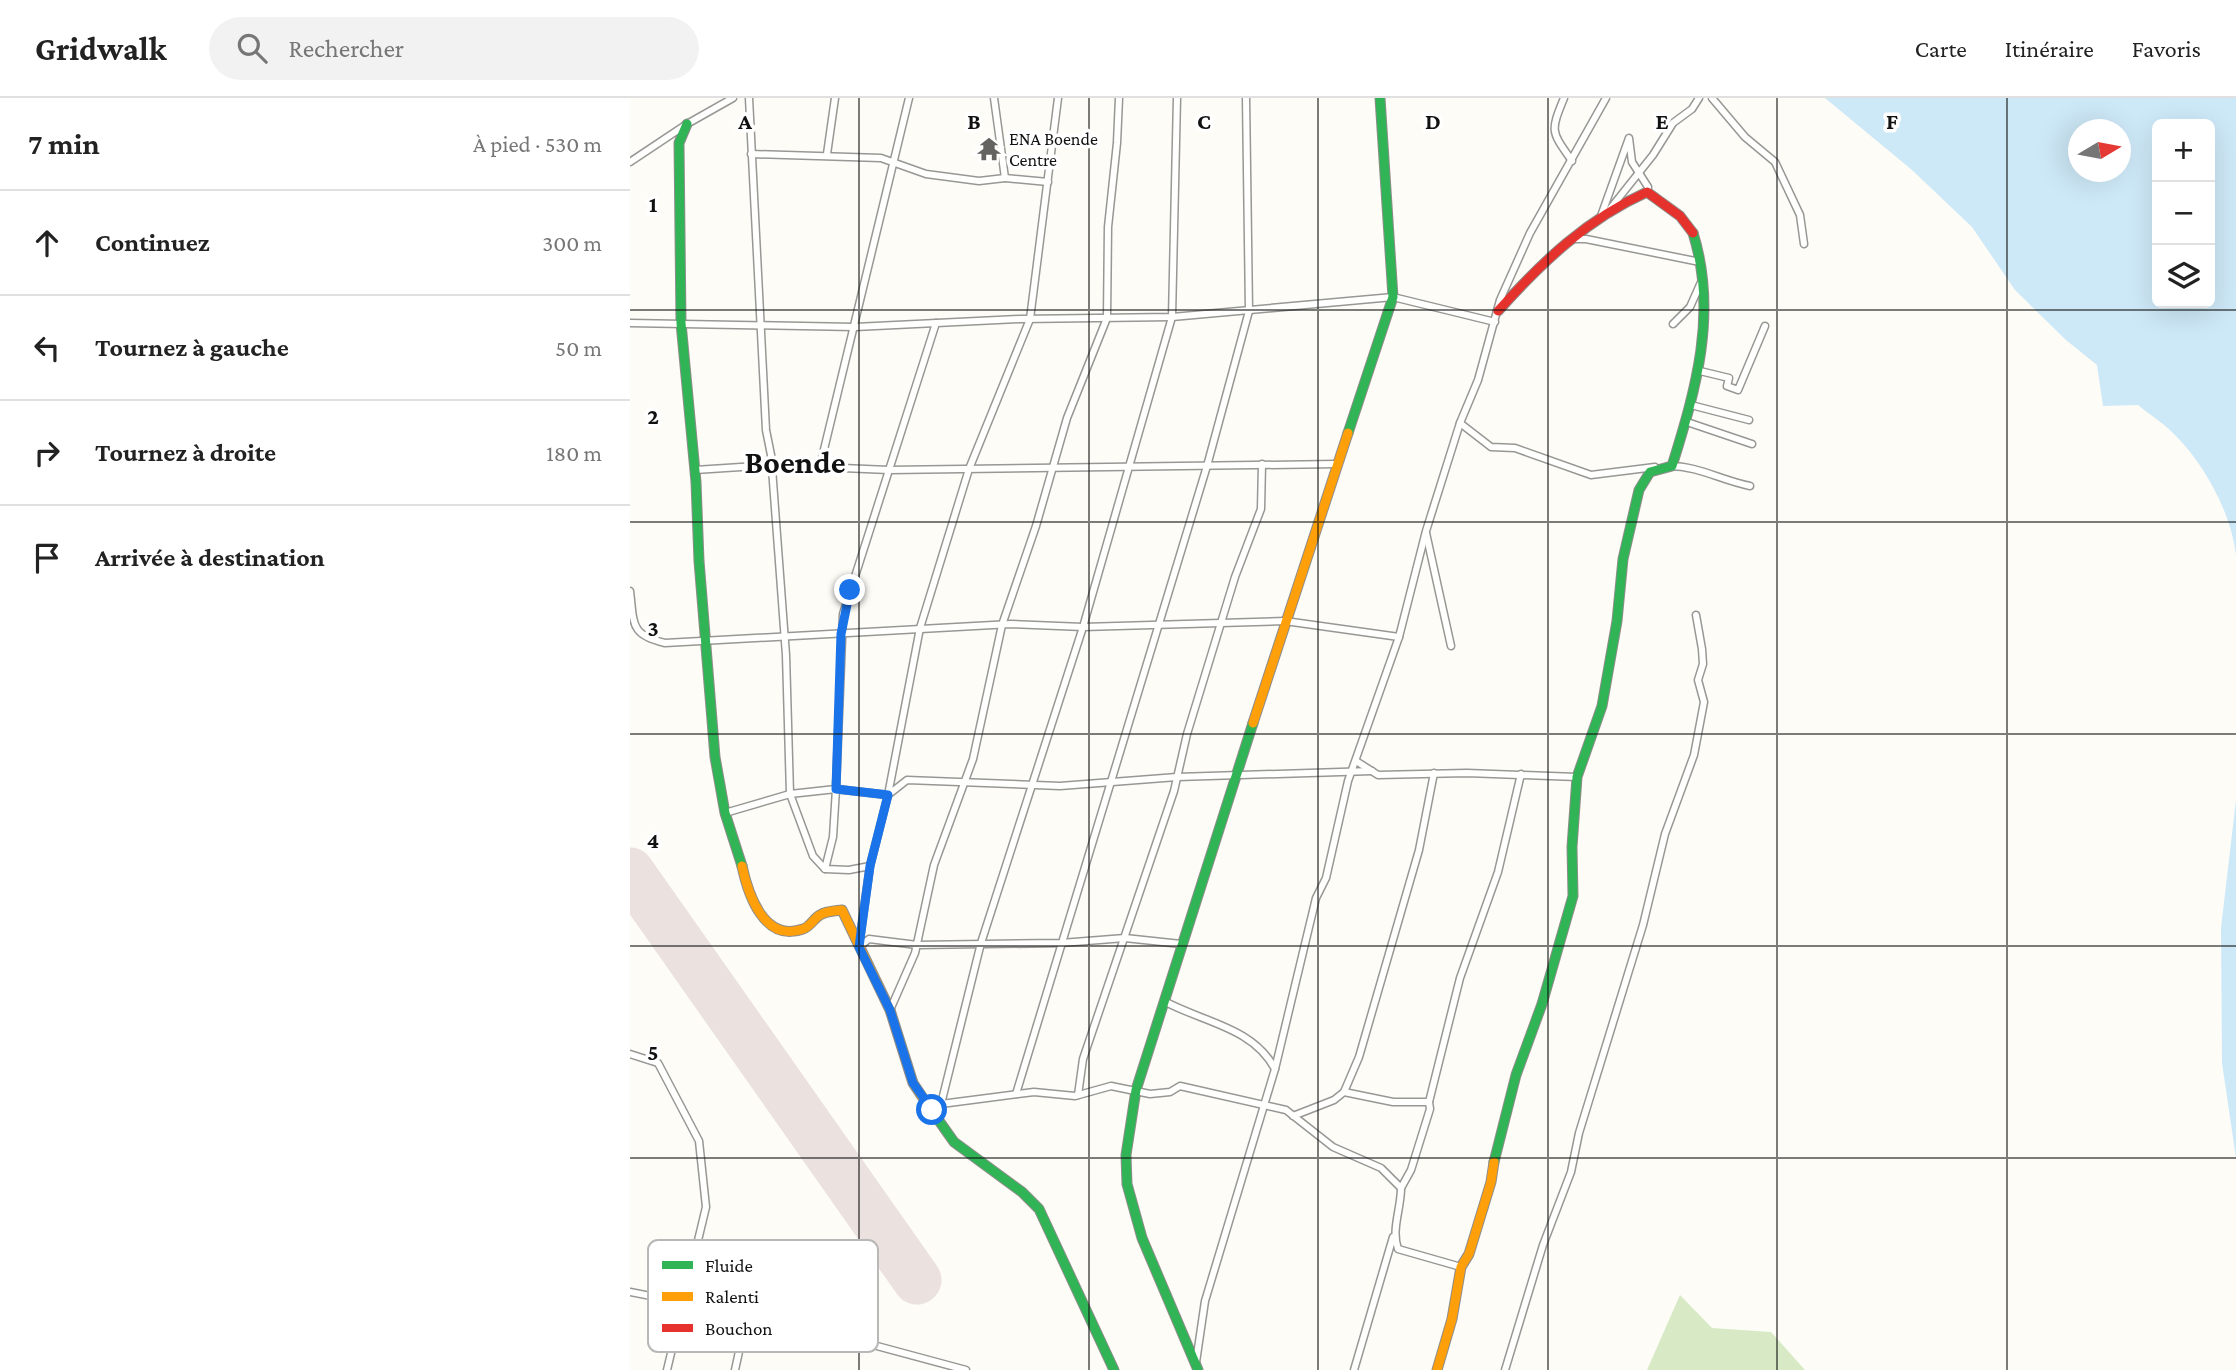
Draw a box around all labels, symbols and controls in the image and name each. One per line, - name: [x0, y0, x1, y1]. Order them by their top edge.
- search box: [209, 17, 699, 80]
- icon: search: [233, 29, 271, 67]
- text: Gridwalk: [35, 30, 167, 67]
- text: Rechercher: [289, 34, 404, 63]
- text: Carte: [1915, 35, 1967, 62]
- text: Itinéraire: [2005, 35, 2094, 62]
- text: Favoris: [2132, 35, 2201, 62]
- text: A: [737, 108, 752, 134]
- text: B: [967, 108, 981, 134]
- text: C: [1197, 108, 1211, 134]
- text: D: [1425, 108, 1441, 134]
- text: E: [1655, 108, 1669, 134]
- text: F: [1886, 108, 1898, 134]
- north arrow: [2068, 119, 2131, 182]
- map controls: [2152, 119, 2215, 308]
- button: +: [2152, 119, 2215, 182]
- text: 7 min: [28, 127, 100, 160]
- place label: ENA Boende Centre: [1009, 129, 1098, 170]
- text: À pied · 530 m: [473, 131, 602, 157]
- temple icon: ENA Boende Centre: [975, 135, 1003, 163]
- button: −: [2152, 182, 2215, 245]
- text: 1: [649, 191, 658, 217]
- icon: ahead: [28, 224, 66, 262]
- text: Continuez: [95, 228, 210, 257]
- text: 300 m: [542, 230, 602, 256]
- button: layers: [2152, 245, 2215, 308]
- icon: left: [28, 329, 66, 367]
- text: Tournez à gauche: [95, 333, 289, 362]
- text: 50 m: [555, 335, 602, 361]
- text: 2: [647, 403, 659, 429]
- icon: right: [28, 434, 66, 472]
- text: Tournez à droite: [95, 438, 276, 467]
- text: 180 m: [546, 440, 602, 466]
- district label: Boende: [744, 444, 846, 480]
- icon: arrive: [28, 539, 66, 577]
- text: Arrivée à destination: [95, 543, 325, 572]
- route end: [834, 574, 865, 605]
- text: 3: [647, 615, 659, 641]
- text: 4: [647, 827, 659, 853]
- text: 5: [647, 1039, 659, 1065]
- route start: [916, 1094, 947, 1125]
- legend: [648, 1240, 878, 1352]
- text: Fluide: [705, 1255, 753, 1276]
- text: Ralenti: [705, 1286, 759, 1307]
- text: Bouchon: [705, 1318, 773, 1339]

